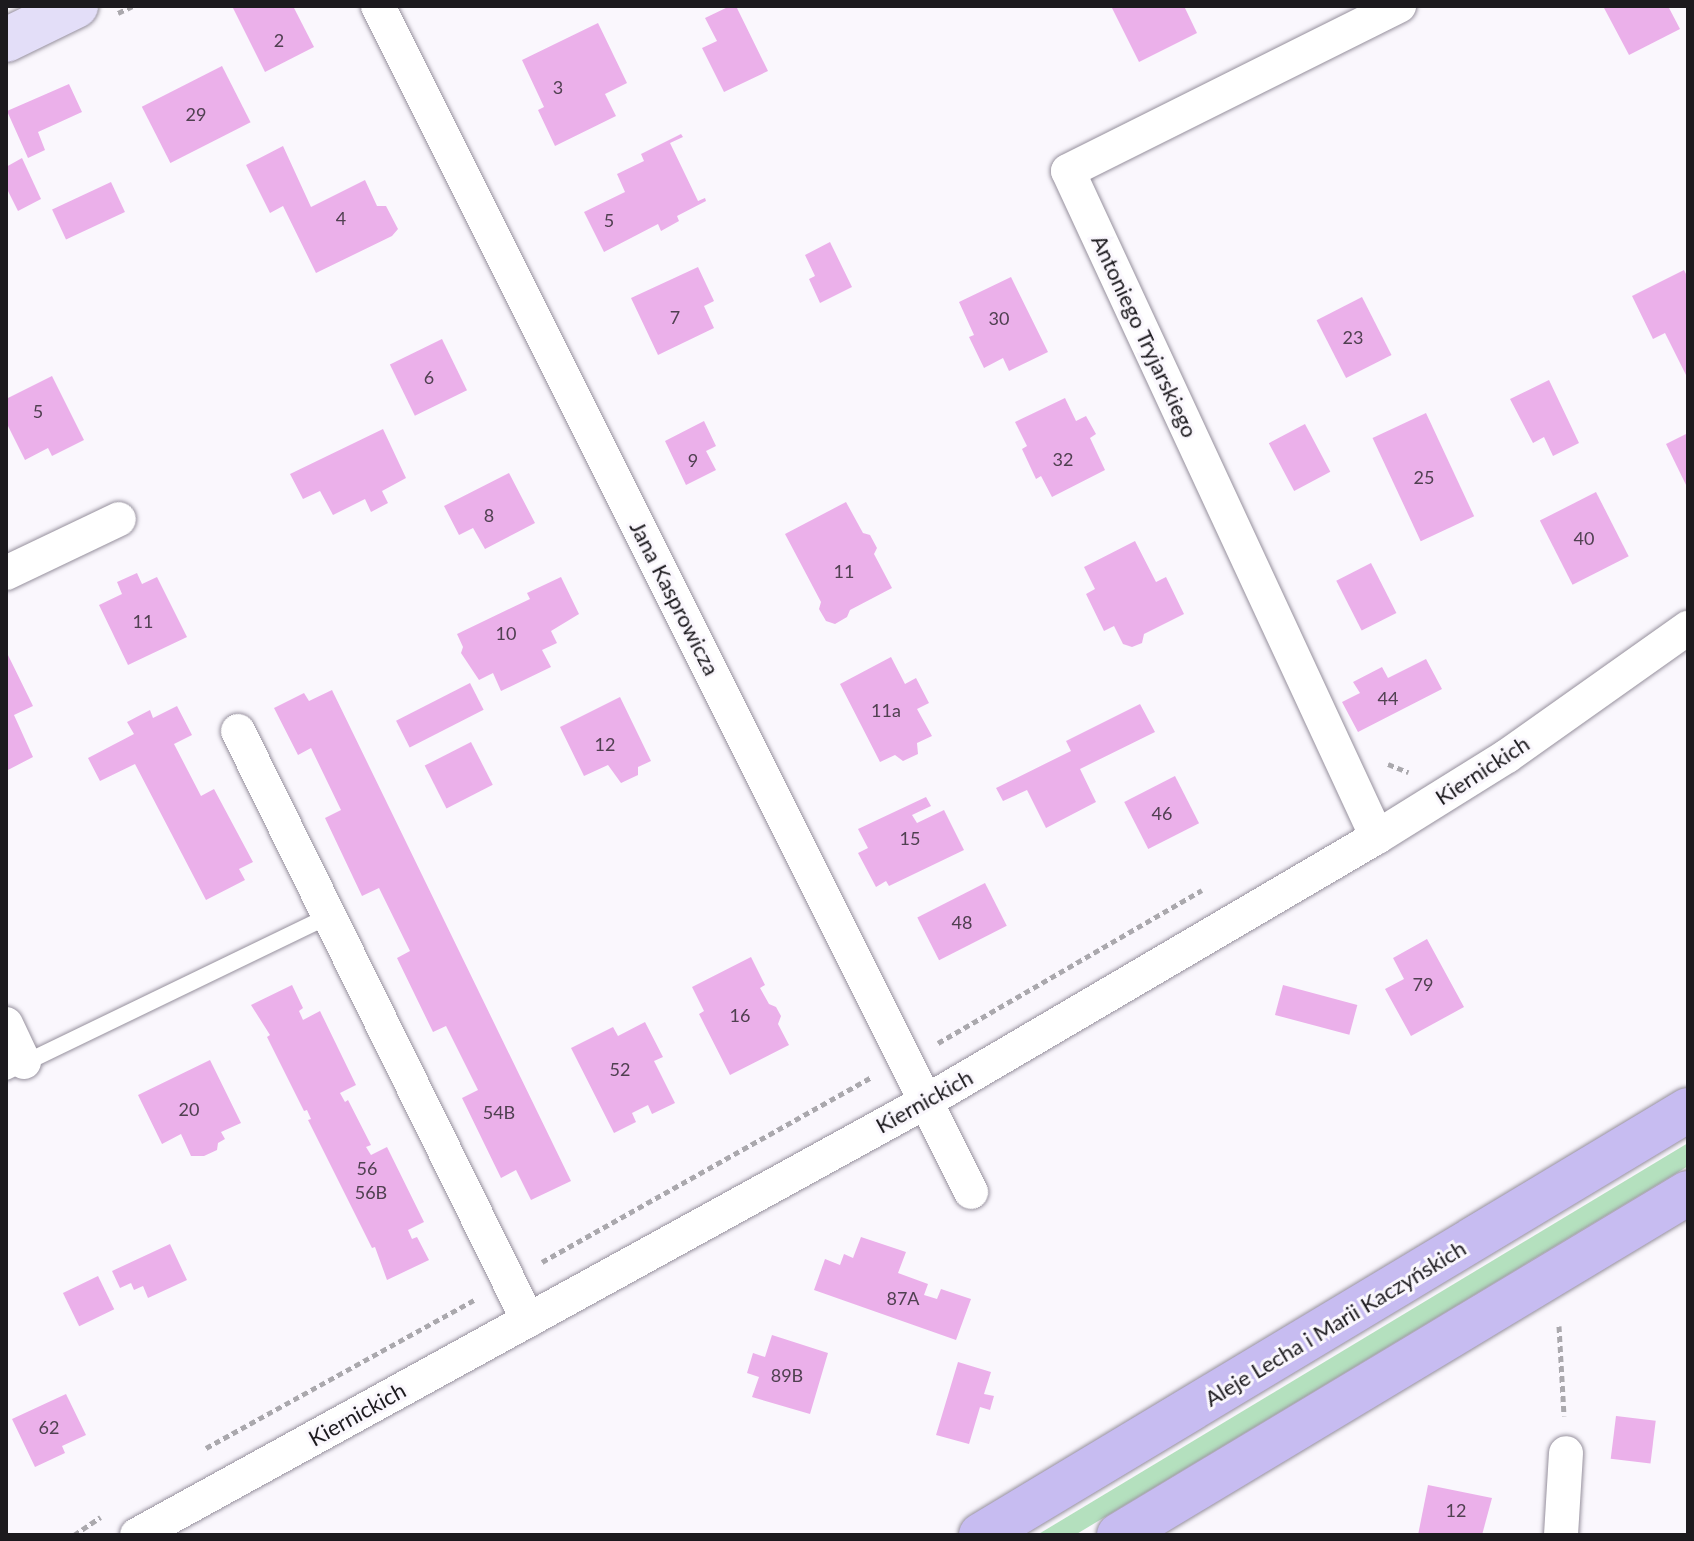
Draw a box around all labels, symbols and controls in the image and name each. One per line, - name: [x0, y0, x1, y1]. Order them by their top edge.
- house number: 2: [274, 29, 284, 51]
- house number: 3: [553, 76, 563, 98]
- house number: 29: [186, 103, 206, 125]
- house number: 4: [336, 207, 346, 229]
- house number: 5: [604, 209, 614, 231]
- street label: Antoniego Tryjarskiego: [1086, 230, 1204, 442]
- house number: 7: [670, 306, 680, 328]
- house number: 30: [989, 307, 1009, 329]
- house number: 23: [1343, 326, 1363, 348]
- house number: 6: [424, 366, 434, 388]
- house number: 5: [33, 400, 43, 422]
- house number: 32: [1053, 448, 1073, 470]
- house number: 9: [688, 449, 698, 471]
- house number: 25: [1414, 466, 1434, 488]
- house number: 8: [484, 504, 494, 526]
- street label: Jana Kasprowicza: [625, 516, 725, 680]
- house number: 40: [1574, 527, 1594, 549]
- house number: 11: [834, 560, 854, 582]
- house number: 11: [133, 610, 153, 632]
- house number: 10: [496, 622, 516, 644]
- house number: 44: [1378, 687, 1398, 709]
- house number: 11a: [871, 699, 901, 721]
- street label: Kiernickich: [1430, 730, 1534, 810]
- house number: 12: [595, 733, 615, 755]
- house number: 46: [1152, 802, 1172, 824]
- house number: 15: [900, 827, 920, 849]
- house number: 48: [952, 911, 972, 933]
- house number: 79: [1413, 973, 1433, 995]
- house number: 16: [730, 1004, 750, 1026]
- house number: 52: [610, 1058, 630, 1080]
- street label: Kiernickich: [871, 1064, 977, 1138]
- house number: 20: [179, 1098, 199, 1120]
- house number: 54B: [483, 1101, 515, 1123]
- house number: 56: [357, 1157, 377, 1179]
- house number: 56B: [355, 1181, 387, 1203]
- street label: Aleje Lecha i Marii Kaczyńskich: [1200, 1234, 1470, 1412]
- house number: 87A: [886, 1287, 920, 1309]
- house number: 89B: [771, 1364, 803, 1386]
- street label: Kiernickich: [304, 1377, 410, 1451]
- house number: 62: [39, 1416, 59, 1438]
- house number: 12: [1446, 1499, 1466, 1521]

